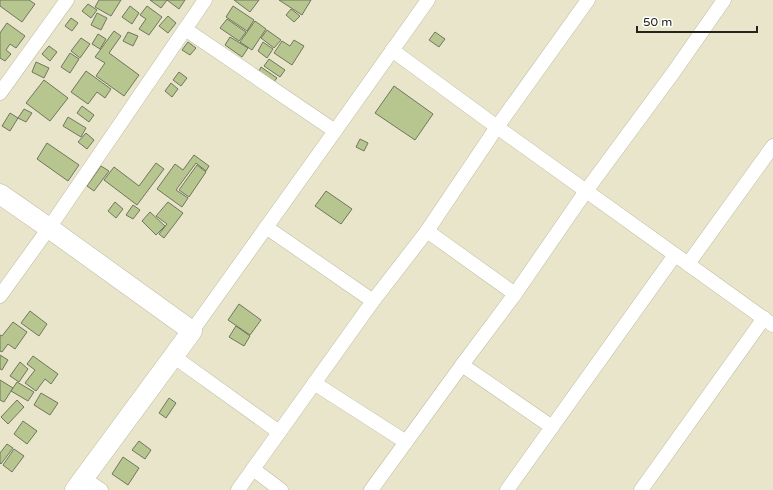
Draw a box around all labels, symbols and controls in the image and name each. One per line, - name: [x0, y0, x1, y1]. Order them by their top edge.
- scale bar: [637, 8, 757, 34]
- text: 50 m: [643, 15, 672, 29]

